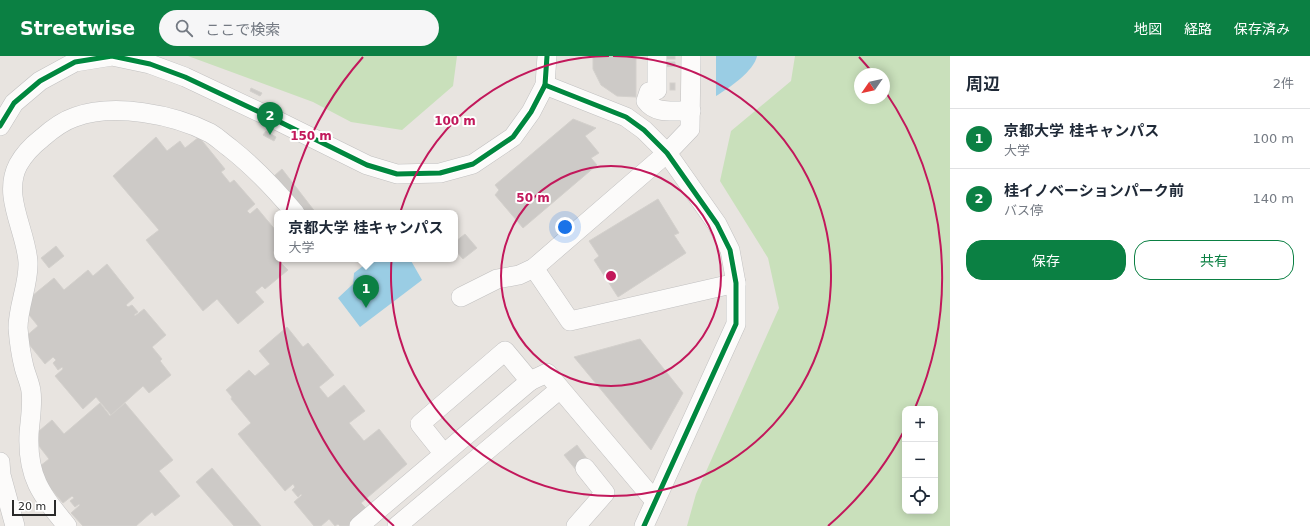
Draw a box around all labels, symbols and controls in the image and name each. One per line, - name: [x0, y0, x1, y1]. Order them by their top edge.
- search box: [159, 10, 439, 46]
- text: Streetwise: [20, 17, 135, 39]
- icon: search: [173, 17, 195, 39]
- text: ここで検索: [205, 21, 280, 39]
- text: 地図: [1134, 21, 1162, 37]
- text: 経路: [1184, 21, 1212, 37]
- text: 保存済み: [1234, 21, 1290, 37]
- north arrow: [854, 68, 890, 104]
- text: 周辺: [966, 74, 1000, 94]
- text: 2件: [1273, 76, 1294, 91]
- pin: 2: [257, 102, 283, 135]
- text: 100 m: [434, 114, 476, 128]
- text: 京都大学 桂キャンパス: [1004, 122, 1159, 140]
- text: 150 m: [290, 129, 332, 143]
- text: 1: [974, 131, 984, 146]
- text: 100 m: [1252, 131, 1294, 146]
- text: 大学: [1004, 143, 1030, 158]
- text: 桂イノベーションパーク前: [1004, 182, 1184, 200]
- text: 50 m: [516, 191, 550, 205]
- text: 2: [974, 191, 984, 206]
- text: 140 m: [1252, 191, 1294, 206]
- text: バス停: [1004, 203, 1043, 218]
- popup: [274, 210, 458, 262]
- your location: [555, 217, 575, 237]
- text: 京都大学 桂キャンパス: [288, 219, 444, 237]
- text: 大学: [288, 240, 314, 255]
- button: 保存: [966, 240, 1126, 280]
- button: 共有: [1134, 240, 1294, 280]
- centre of rings: [604, 269, 618, 283]
- pin: 1: [353, 275, 379, 308]
- map controls: [902, 406, 938, 514]
- button: +: [902, 406, 938, 442]
- button: −: [902, 442, 938, 478]
- button: locate: [902, 478, 938, 514]
- scale bar: [12, 498, 56, 517]
- text: 20 m: [18, 500, 46, 513]

